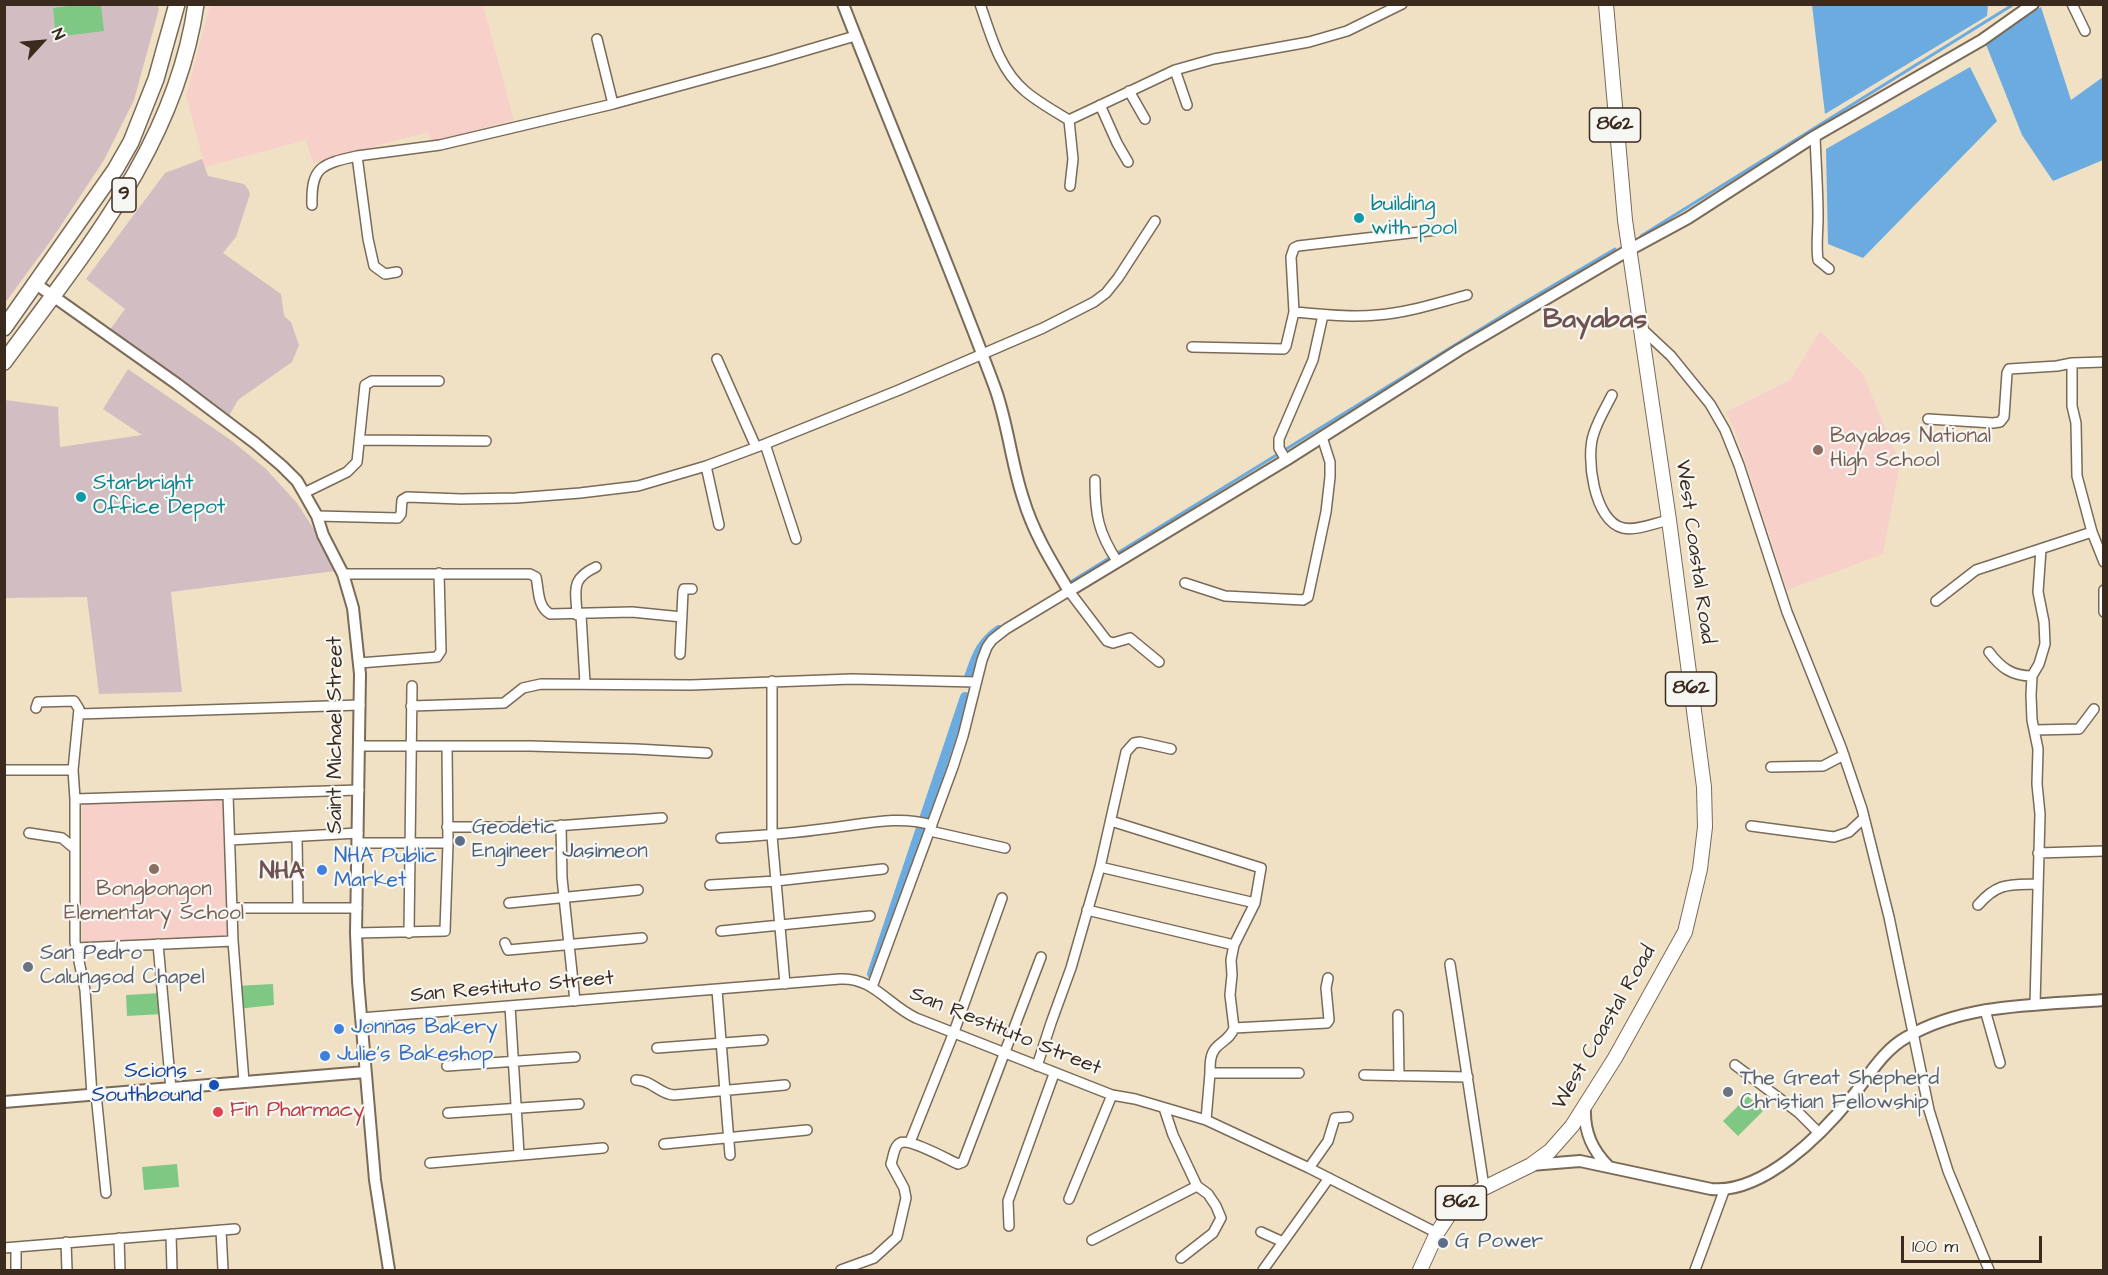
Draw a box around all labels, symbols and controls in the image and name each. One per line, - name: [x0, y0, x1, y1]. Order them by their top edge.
- north arrow: [12, 12, 72, 72]
- text: N: [46, 25, 70, 43]
- road number: 862: [1590, 108, 1640, 142]
- road number: 9: [112, 178, 136, 212]
- place label: building with pool: [1371, 193, 1457, 243]
- marker: building with pool: [1352, 211, 1366, 225]
- district label: Bayabas: [1543, 305, 1647, 337]
- place label: Bayabas National High School: [1830, 425, 1991, 475]
- marker: Bayabas National High School: [1811, 443, 1825, 457]
- street label: West Coastal Road: [1669, 458, 1719, 646]
- place label: Starbright Office Depot: [93, 472, 225, 522]
- marker: Starbright Office Depot: [74, 490, 88, 504]
- street label: Saint Michael Street: [324, 636, 350, 834]
- road number: 862: [1666, 672, 1716, 706]
- place label: Geodetic Engineer Jasimeon: [472, 816, 648, 866]
- marker: Geodetic Engineer Jasimeon: [453, 834, 467, 848]
- place label: NHA Public Market: [334, 845, 437, 895]
- district label: NHA: [260, 859, 304, 887]
- marker: Bongbongon Elementary School: [147, 862, 161, 876]
- marker: NHA Public Market: [315, 863, 329, 877]
- place label: Bongbongon Elementary School: [64, 878, 244, 928]
- street label: West Coastal Road: [1548, 941, 1662, 1115]
- place label: San Pedro Calungsod Chapel: [40, 942, 205, 992]
- marker: San Pedro Calungsod Chapel: [21, 960, 35, 974]
- street label: San Restituto Street: [409, 967, 615, 1009]
- street label: San Restituto Street: [906, 982, 1104, 1082]
- place label: Jonnas Bakery: [351, 1016, 498, 1042]
- marker: Jonnas Bakery: [332, 1022, 346, 1036]
- place label: Julie's Bakeshop: [337, 1043, 493, 1069]
- marker: Julie's Bakeshop: [318, 1049, 332, 1063]
- place label: Scions - Southbound: [92, 1060, 202, 1110]
- place label: The Great Shepherd Christian Fellowship: [1740, 1067, 1939, 1117]
- marker: Scions - Southbound: [207, 1078, 221, 1092]
- marker: The Great Shepherd Christian Fellowship: [1721, 1085, 1735, 1099]
- place label: Fin Pharmacy: [230, 1099, 365, 1125]
- marker: Fin Pharmacy: [211, 1105, 225, 1119]
- road number: 862: [1436, 1186, 1486, 1220]
- scale bar: [1904, 1224, 2045, 1262]
- place label: G Power: [1455, 1230, 1543, 1256]
- text: 100 m: [1912, 1234, 1958, 1259]
- marker: G Power: [1436, 1236, 1450, 1250]

